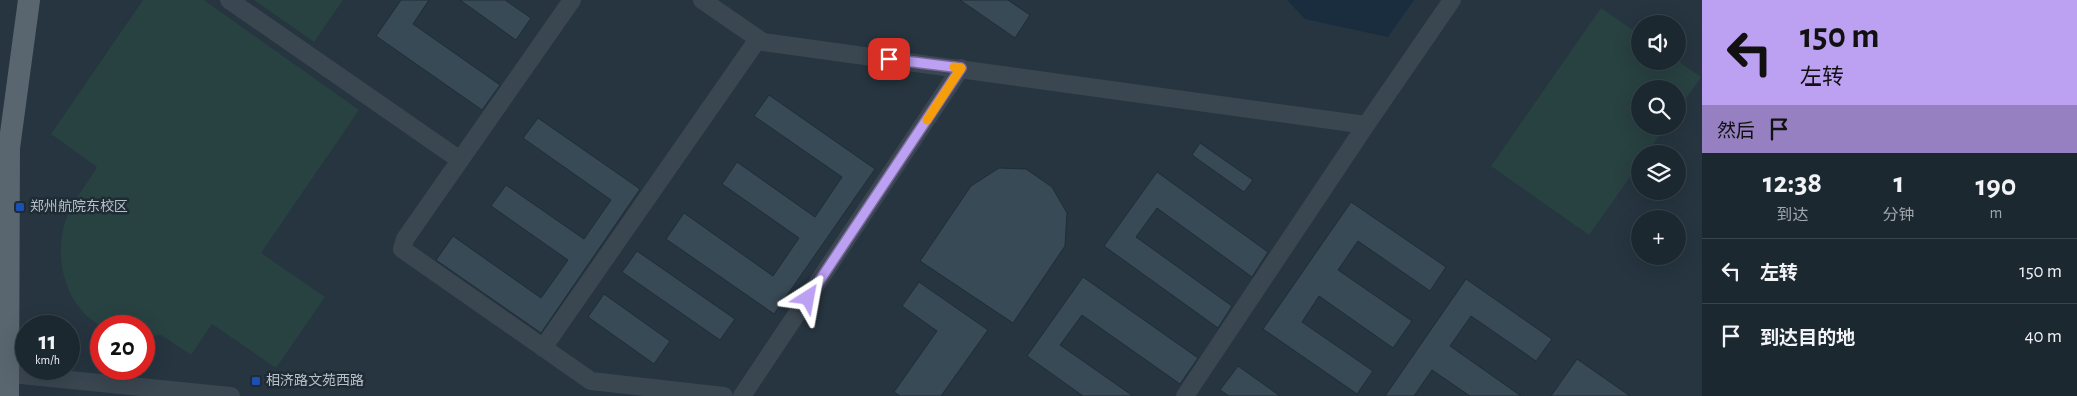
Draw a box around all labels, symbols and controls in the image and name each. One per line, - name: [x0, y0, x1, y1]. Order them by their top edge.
- map controls: [1631, 15, 1686, 265]
- button: sound: [1631, 15, 1686, 70]
- text: 150 m: [1800, 19, 1880, 54]
- icon: left: [1717, 20, 1782, 85]
- pin: [868, 38, 910, 80]
- icon: arrive: [875, 45, 903, 73]
- text: 左转: [1800, 66, 1844, 88]
- button: search: [1631, 80, 1686, 135]
- icon: arrive: [1765, 115, 1793, 143]
- text: 然后: [1717, 122, 1755, 141]
- button: layers: [1631, 145, 1686, 200]
- text: 12:38: [1763, 168, 1822, 198]
- text: 1: [1893, 168, 1904, 198]
- text: 190: [1975, 171, 2016, 201]
- place label: 郑州航院东校区: [30, 198, 128, 214]
- marker: 郑州航院东校区: [14, 201, 26, 213]
- text: m: [1989, 205, 2002, 221]
- text: 到达: [1776, 207, 1808, 223]
- text: 分钟: [1883, 207, 1915, 223]
- button: +: [1631, 210, 1686, 265]
- icon: left: [1717, 257, 1745, 285]
- text: 150 m: [2019, 262, 2062, 281]
- text: 左转: [1760, 264, 1798, 283]
- position arrow: [781, 271, 833, 323]
- speed limit sign: 20: [90, 315, 155, 380]
- icon: arrive: [1717, 322, 1745, 350]
- text: 40 m: [2024, 327, 2062, 346]
- text: 11: [38, 329, 57, 354]
- text: 到达目的地: [1760, 329, 1855, 348]
- text: km/h: [35, 354, 60, 366]
- place label: 相济路文苑西路: [266, 373, 364, 388]
- marker: 相济路文苑西路: [250, 375, 262, 387]

